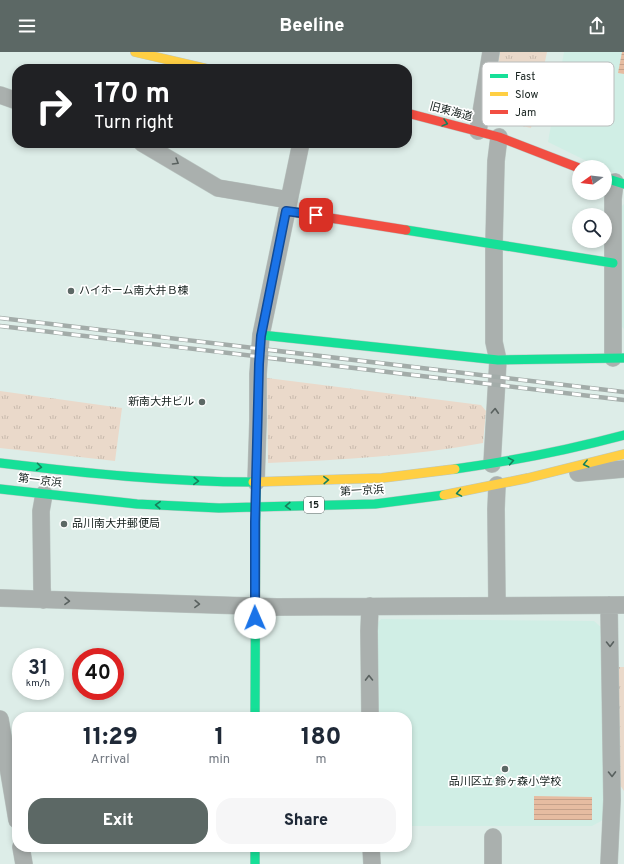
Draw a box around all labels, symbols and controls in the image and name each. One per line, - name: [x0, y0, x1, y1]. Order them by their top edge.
- icon: menu: [16, 15, 38, 37]
- text: Beeline: [279, 15, 345, 38]
- icon: share: [586, 15, 608, 37]
- legend: [482, 62, 614, 126]
- text: Fast: [515, 70, 535, 84]
- text: 170 m: [94, 77, 170, 113]
- icon: right: [28, 80, 80, 132]
- text: Slow: [515, 88, 538, 102]
- street label: 旧東海道: [428, 100, 474, 124]
- text: Jam: [515, 106, 536, 120]
- text: Turn right: [94, 112, 174, 135]
- one-way arrow: [441, 118, 448, 126]
- one-way arrow: [172, 158, 179, 165]
- north arrow: [572, 160, 612, 200]
- map controls: [572, 160, 612, 248]
- pin: [299, 198, 333, 232]
- icon: arrive: [305, 204, 327, 226]
- button: search: [572, 208, 612, 248]
- place label: ハイホーム南大井Ｂ棟: [79, 284, 188, 298]
- marker: ハイホーム南大井Ｂ棟: [66, 286, 76, 296]
- place label: 新南大井ビル: [128, 395, 194, 409]
- marker: 新南大井ビル: [197, 397, 207, 407]
- one-way arrow: [490, 408, 499, 414]
- one-way arrow: [508, 457, 514, 466]
- one-way arrow: [583, 459, 590, 468]
- one-way arrow: [36, 463, 42, 472]
- street label: 第一京浜: [17, 471, 63, 491]
- one-way arrow: [193, 476, 199, 485]
- one-way arrow: [323, 476, 329, 484]
- street label: 第一京浜: [340, 483, 384, 499]
- one-way arrow: [456, 488, 463, 496]
- road number: 15: [304, 497, 324, 513]
- one-way arrow: [155, 501, 161, 509]
- one-way arrow: [285, 502, 291, 510]
- place label: 品川南大井郵便局: [72, 517, 160, 531]
- marker: 品川南大井郵便局: [59, 519, 69, 529]
- one-way arrow: [64, 597, 70, 605]
- position arrow: [234, 597, 276, 639]
- one-way arrow: [194, 600, 200, 608]
- one-way arrow: [606, 641, 614, 647]
- speed limit sign: 40: [72, 648, 124, 700]
- text: 31: [28, 656, 48, 682]
- one-way arrow: [365, 675, 373, 681]
- text: km/h: [26, 677, 50, 690]
- text: 11:29: [83, 723, 138, 753]
- text: 1: [214, 723, 224, 753]
- text: 180: [301, 723, 341, 753]
- text: Arrival: [91, 752, 130, 768]
- text: min: [208, 752, 230, 768]
- text: m: [316, 752, 327, 768]
- marker: 品川区立 鈴ヶ森小学校: [500, 764, 510, 774]
- one-way arrow: [608, 771, 616, 777]
- place label: 品川区立 鈴ヶ森小学校: [449, 775, 561, 789]
- button: Exit: [28, 798, 208, 844]
- button: Share: [216, 798, 396, 844]

